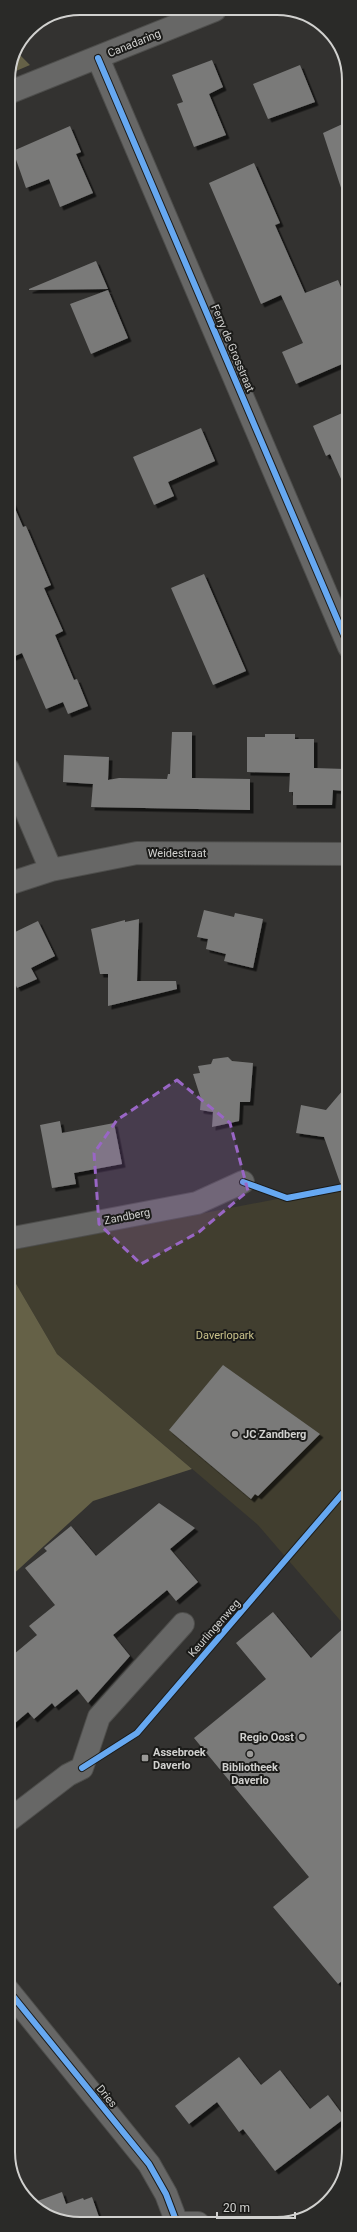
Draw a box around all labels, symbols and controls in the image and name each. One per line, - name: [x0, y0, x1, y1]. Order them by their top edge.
- street label: Canadaring: [106, 27, 163, 60]
- street label: Ferry de Grosstraat: [208, 303, 257, 394]
- street label: Weidestraat: [148, 847, 207, 860]
- street label: Zandberg: [103, 1206, 151, 1227]
- park label: Daverlopark: [196, 1329, 255, 1342]
- place label: JC Zandberg: [243, 1428, 306, 1441]
- marker: JC Zandberg: [230, 1429, 240, 1439]
- street label: Keurlingenweg: [186, 1597, 243, 1660]
- place label: Regio Oost: [240, 1731, 294, 1744]
- marker: Regio Oost: [297, 1732, 307, 1742]
- place label: Assebroek Daverlo: [153, 1746, 206, 1772]
- marker: Bibliotheek Daverlo: [245, 1749, 255, 1759]
- marker: Assebroek Daverlo: [140, 1753, 150, 1763]
- place label: Bibliotheek Daverlo: [222, 1761, 278, 1787]
- street label: Dries: [94, 2082, 120, 2110]
- scale bar: [217, 2194, 295, 2220]
- text: 20 m: [223, 2201, 250, 2215]

